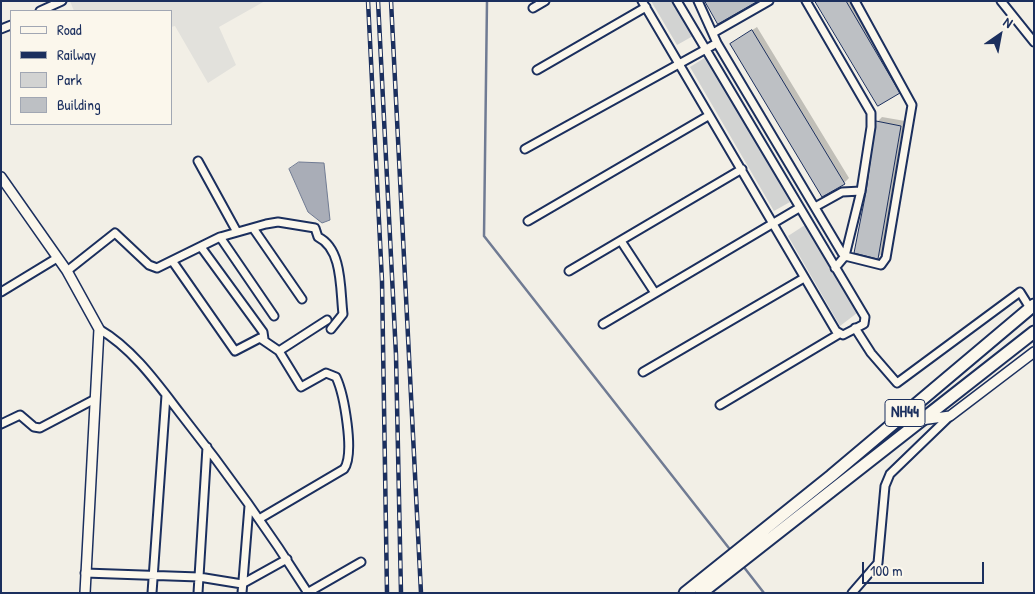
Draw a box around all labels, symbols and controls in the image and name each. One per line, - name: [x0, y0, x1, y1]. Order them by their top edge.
- legend: [10, 10, 172, 125]
- north arrow: [975, 10, 1025, 60]
- text: N: [1000, 12, 1017, 32]
- text: Road: [57, 19, 82, 40]
- text: Railway: [57, 44, 96, 65]
- text: Park: [57, 69, 82, 90]
- text: Building: [57, 94, 101, 115]
- road number: NH44: [885, 399, 925, 426]
- scale bar: [865, 552, 988, 584]
- text: 100 m: [870, 560, 903, 581]

